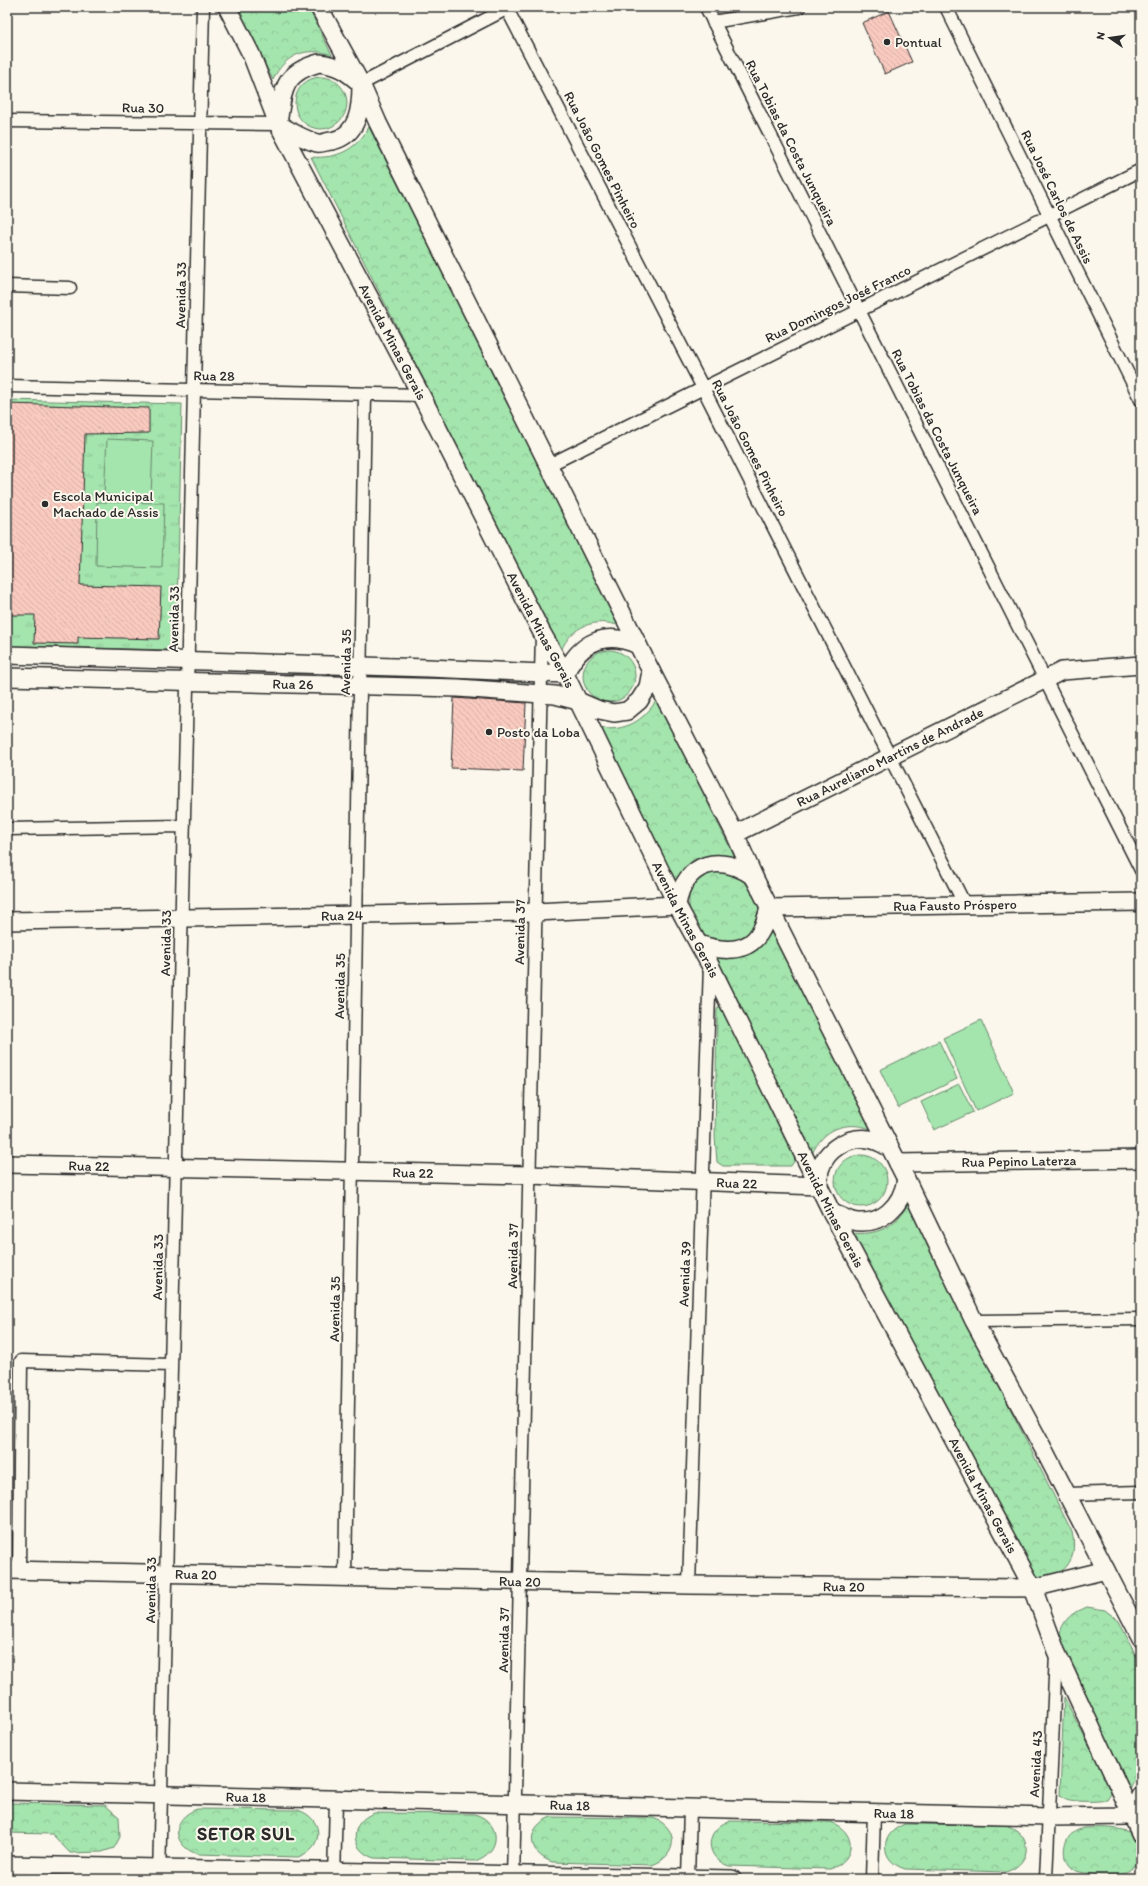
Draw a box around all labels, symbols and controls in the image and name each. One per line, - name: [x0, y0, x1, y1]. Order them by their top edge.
- north arrow: [1090, 18, 1130, 58]
- text: N: [1094, 31, 1108, 41]
- place label: Pontual: [895, 34, 942, 51]
- marker: Pontual: [882, 37, 892, 47]
- street label: Rua Tobias da Costa Junqueira: [742, 57, 841, 229]
- street label: Rua João Gomes Pinheiro: [560, 89, 644, 231]
- street label: Rua 30: [122, 99, 164, 117]
- street label: Rua José Carlos de Assis: [1017, 127, 1097, 267]
- street label: Avenida 33: [172, 261, 190, 328]
- street label: Rua Domingos José Franco: [762, 261, 914, 347]
- street label: Avenida Minas Gerais: [355, 281, 431, 403]
- street label: Rua Tobias da Costa Junqueira: [888, 346, 987, 518]
- street label: Rua 28: [193, 367, 235, 385]
- street label: Rua João Gomes Pinheiro: [708, 377, 792, 519]
- place label: Escola Municipal Machado de Assis: [53, 488, 159, 521]
- marker: Escola Municipal Machado de Assis: [40, 499, 50, 509]
- street label: Avenida Minas Gerais: [504, 569, 579, 691]
- street label: Avenida 33: [165, 585, 183, 652]
- street label: Avenida 35: [337, 629, 355, 695]
- street label: Rua 26: [272, 675, 314, 693]
- street label: Rua Aureliano Martins de Andrade: [794, 703, 986, 811]
- place label: Posto da Loba: [497, 724, 580, 741]
- marker: Posto da Loba: [484, 727, 494, 737]
- street label: Avenida Minas Gerais: [649, 859, 723, 980]
- street label: Rua Fausto Próspero: [893, 896, 1017, 914]
- street label: Avenida 37: [511, 899, 529, 965]
- street label: Rua 24: [321, 906, 364, 924]
- street label: Avenida 33: [157, 909, 175, 976]
- street label: Avenida 35: [331, 953, 349, 1019]
- street label: Avenida Minas Gerais: [794, 1148, 868, 1271]
- street label: Rua Pepino Laterza: [961, 1152, 1077, 1170]
- street label: Rua 22: [68, 1157, 110, 1175]
- street label: Rua 22: [392, 1164, 434, 1181]
- street label: Rua 22: [716, 1174, 758, 1192]
- street label: Avenida 37: [504, 1223, 522, 1289]
- street label: Avenida 33: [149, 1233, 167, 1300]
- street label: Avenida 39: [675, 1241, 695, 1307]
- street label: Avenida 35: [326, 1276, 344, 1342]
- street label: Avenida Minas Gerais: [945, 1434, 1021, 1556]
- street label: Avenida 33: [142, 1556, 160, 1623]
- street label: Rua 20: [175, 1565, 217, 1583]
- street label: Rua 20: [499, 1572, 541, 1590]
- street label: Rua 20: [823, 1578, 865, 1595]
- street label: Avenida 37: [495, 1607, 513, 1673]
- street label: Avenida 43: [1026, 1730, 1046, 1798]
- street label: Rua 18: [225, 1788, 267, 1806]
- street label: Rua 18: [549, 1796, 591, 1814]
- street label: Rua 18: [873, 1804, 914, 1822]
- district label: SETOR SUL: [197, 1823, 295, 1845]

